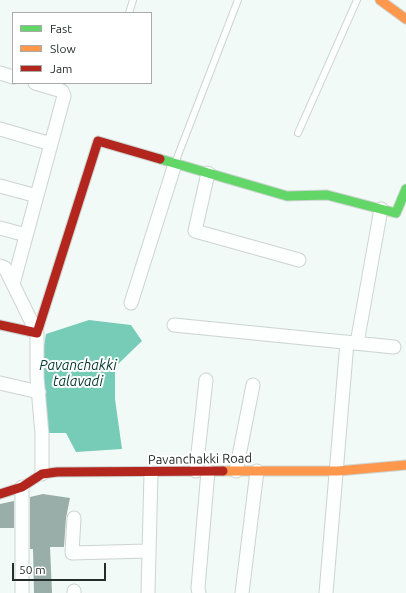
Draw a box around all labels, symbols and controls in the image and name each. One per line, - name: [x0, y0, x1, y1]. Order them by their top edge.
- legend: [12, 12, 152, 84]
- text: Fast: [50, 22, 72, 35]
- text: Slow: [50, 42, 76, 55]
- text: Jam: [50, 62, 72, 75]
- water label: Pavanchakki talavadi: [39, 357, 117, 390]
- street label: Pavanchakki Road: [148, 450, 252, 468]
- scale bar: [14, 555, 108, 581]
- text: 50 m: [19, 563, 46, 576]

